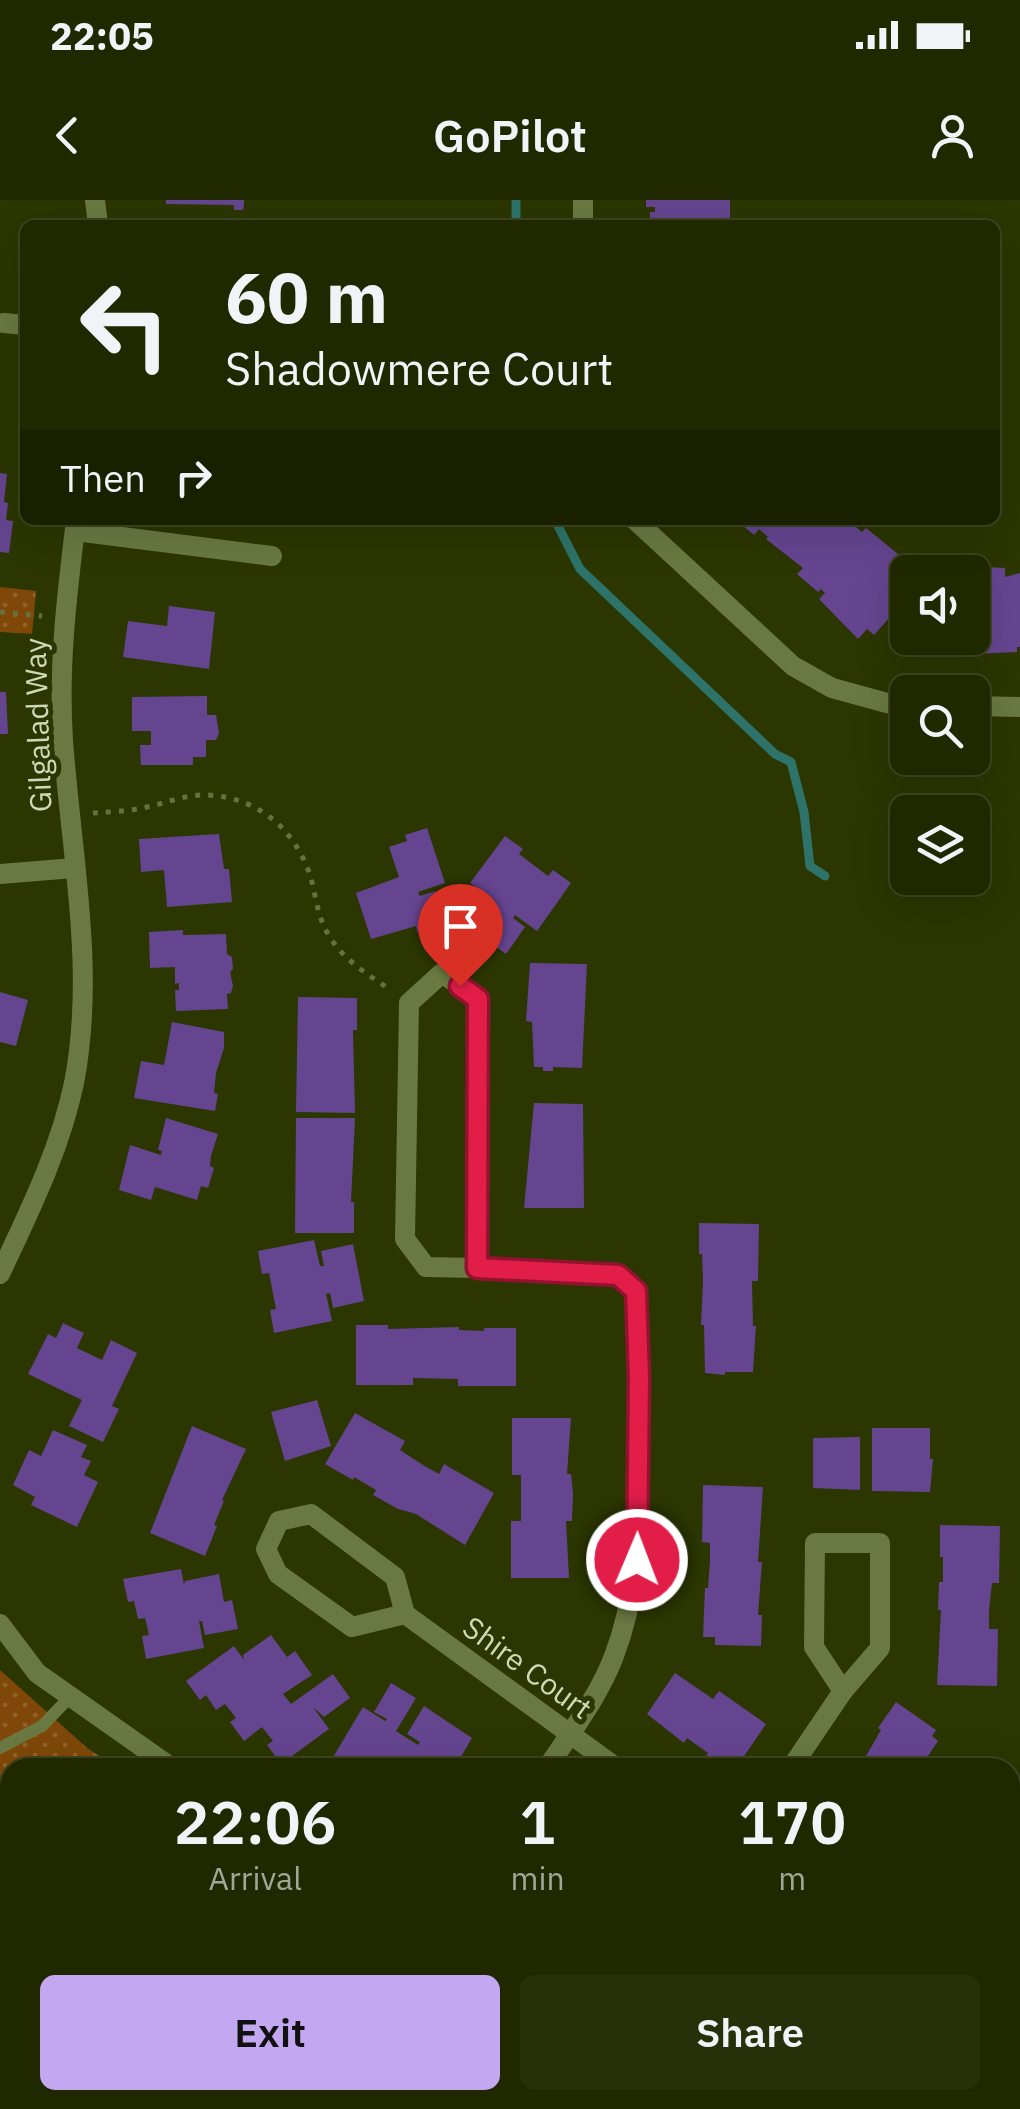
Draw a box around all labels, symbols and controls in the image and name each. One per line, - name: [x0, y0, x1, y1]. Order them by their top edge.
- text: 22:05: [50, 11, 154, 60]
- text: GoPilot: [433, 106, 587, 164]
- icon: back: [40, 108, 95, 163]
- icon: person: [925, 108, 980, 163]
- text: 60 m: [225, 251, 388, 342]
- icon: left: [60, 260, 190, 390]
- text: Shadowmere Court: [225, 339, 613, 397]
- icon: right: [166, 450, 221, 505]
- text: Then: [60, 453, 146, 502]
- map controls: [890, 555, 990, 895]
- button: sound: [890, 555, 990, 655]
- street label: Gilgalad Way: [14, 637, 60, 813]
- button: search: [890, 675, 990, 775]
- button: layers: [890, 795, 990, 895]
- pin: [418, 884, 503, 987]
- icon: arrive: [433, 899, 488, 954]
- position arrow: [585, 1508, 689, 1612]
- street label: Shire Court: [456, 1607, 600, 1727]
- text: 22:06: [174, 1782, 337, 1861]
- text: 1: [520, 1782, 556, 1861]
- text: 170: [738, 1782, 846, 1861]
- text: Arrival: [209, 1857, 302, 1899]
- text: min: [510, 1857, 565, 1899]
- text: m: [778, 1857, 806, 1899]
- button: Exit: [40, 1975, 500, 2090]
- button: Share: [520, 1975, 980, 2090]

